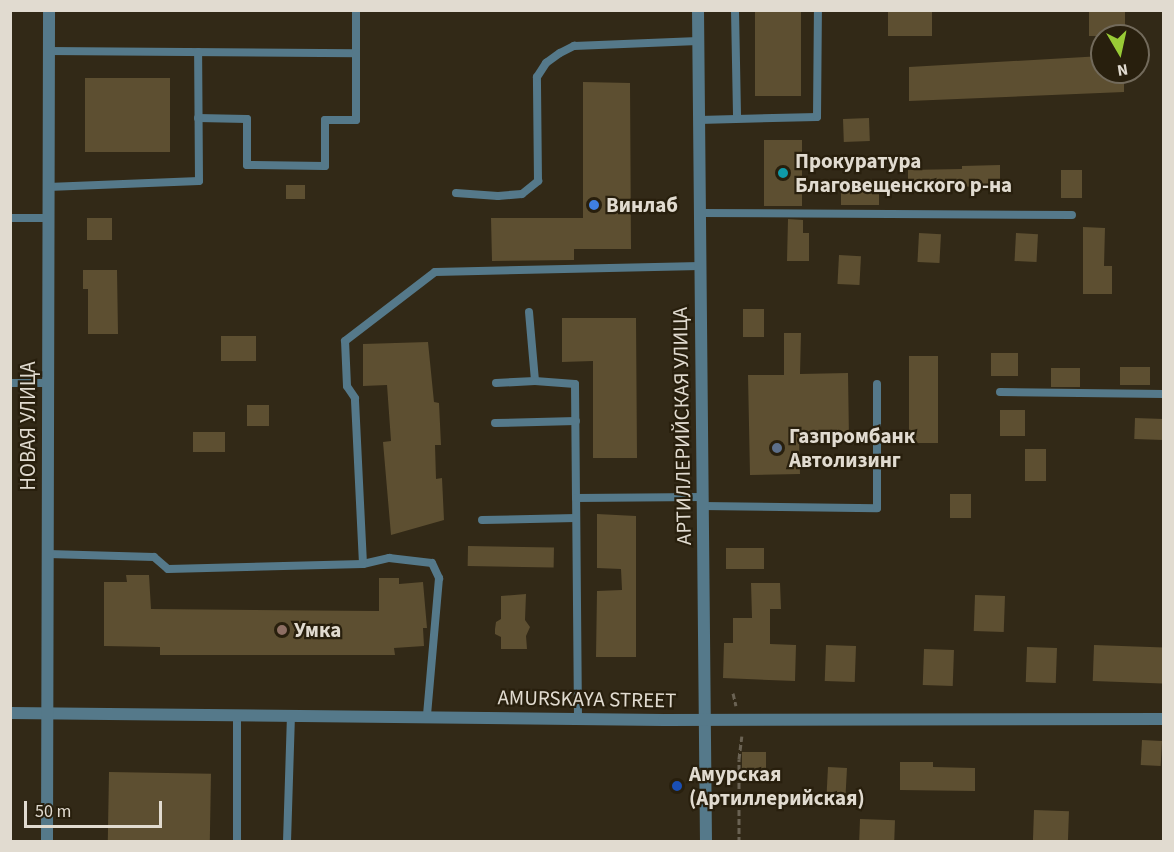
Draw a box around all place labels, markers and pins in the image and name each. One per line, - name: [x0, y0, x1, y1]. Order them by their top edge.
- place label: Прокуратура Благовещенского р-на: [795, 148, 1012, 198]
- marker: Прокуратура Благовещенского р-на: [776, 166, 790, 180]
- place label: Винлаб: [606, 192, 678, 218]
- marker: Винлаб: [587, 198, 601, 212]
- place label: Газпромбанк Автолизинг: [789, 423, 915, 473]
- marker: Газпромбанк Автолизинг: [770, 441, 784, 455]
- place label: Умка: [294, 617, 341, 643]
- marker: Умка: [275, 623, 289, 637]
- place label: Амурская (Артиллерийская): [689, 761, 865, 811]
- marker: Амурская (Артиллерийская): [670, 779, 684, 793]

